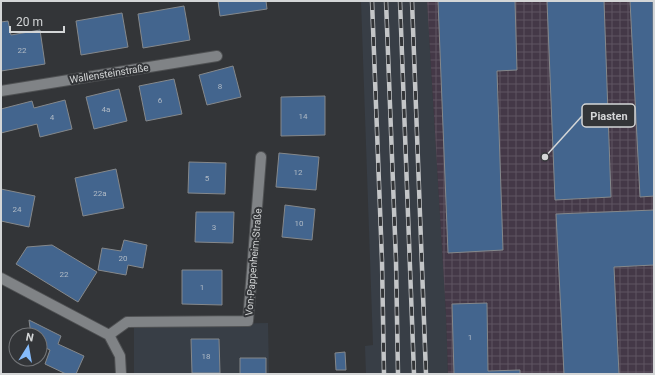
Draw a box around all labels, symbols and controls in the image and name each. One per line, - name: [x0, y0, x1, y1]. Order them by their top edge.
- scale bar: [10, 8, 64, 34]
- text: 20 m: [16, 15, 43, 29]
- house number: 22: [18, 46, 27, 55]
- street label: Wallensteinstraße: [69, 62, 149, 85]
- house number: 8: [218, 82, 223, 91]
- house number: 6: [158, 96, 163, 105]
- callout: Piasten: [582, 104, 635, 127]
- house number: 4a: [102, 105, 110, 114]
- text: Piasten: [590, 110, 628, 123]
- house number: 14: [299, 112, 308, 121]
- house number: 4: [50, 113, 55, 122]
- house number: 12: [294, 168, 303, 177]
- house number: 5: [205, 174, 210, 183]
- house number: 22a: [93, 189, 107, 198]
- house number: 24: [13, 205, 22, 214]
- street label: Von-Pappenheim-Straße: [243, 208, 264, 316]
- house number: 10: [295, 219, 304, 228]
- house number: 3: [212, 223, 216, 232]
- house number: 20: [119, 254, 128, 263]
- house number: 22: [60, 270, 69, 279]
- house number: 1: [200, 283, 204, 292]
- north arrow: [8, 327, 48, 367]
- text: N: [25, 331, 35, 345]
- house number: 1: [468, 333, 472, 342]
- house number: 18: [202, 352, 211, 361]

